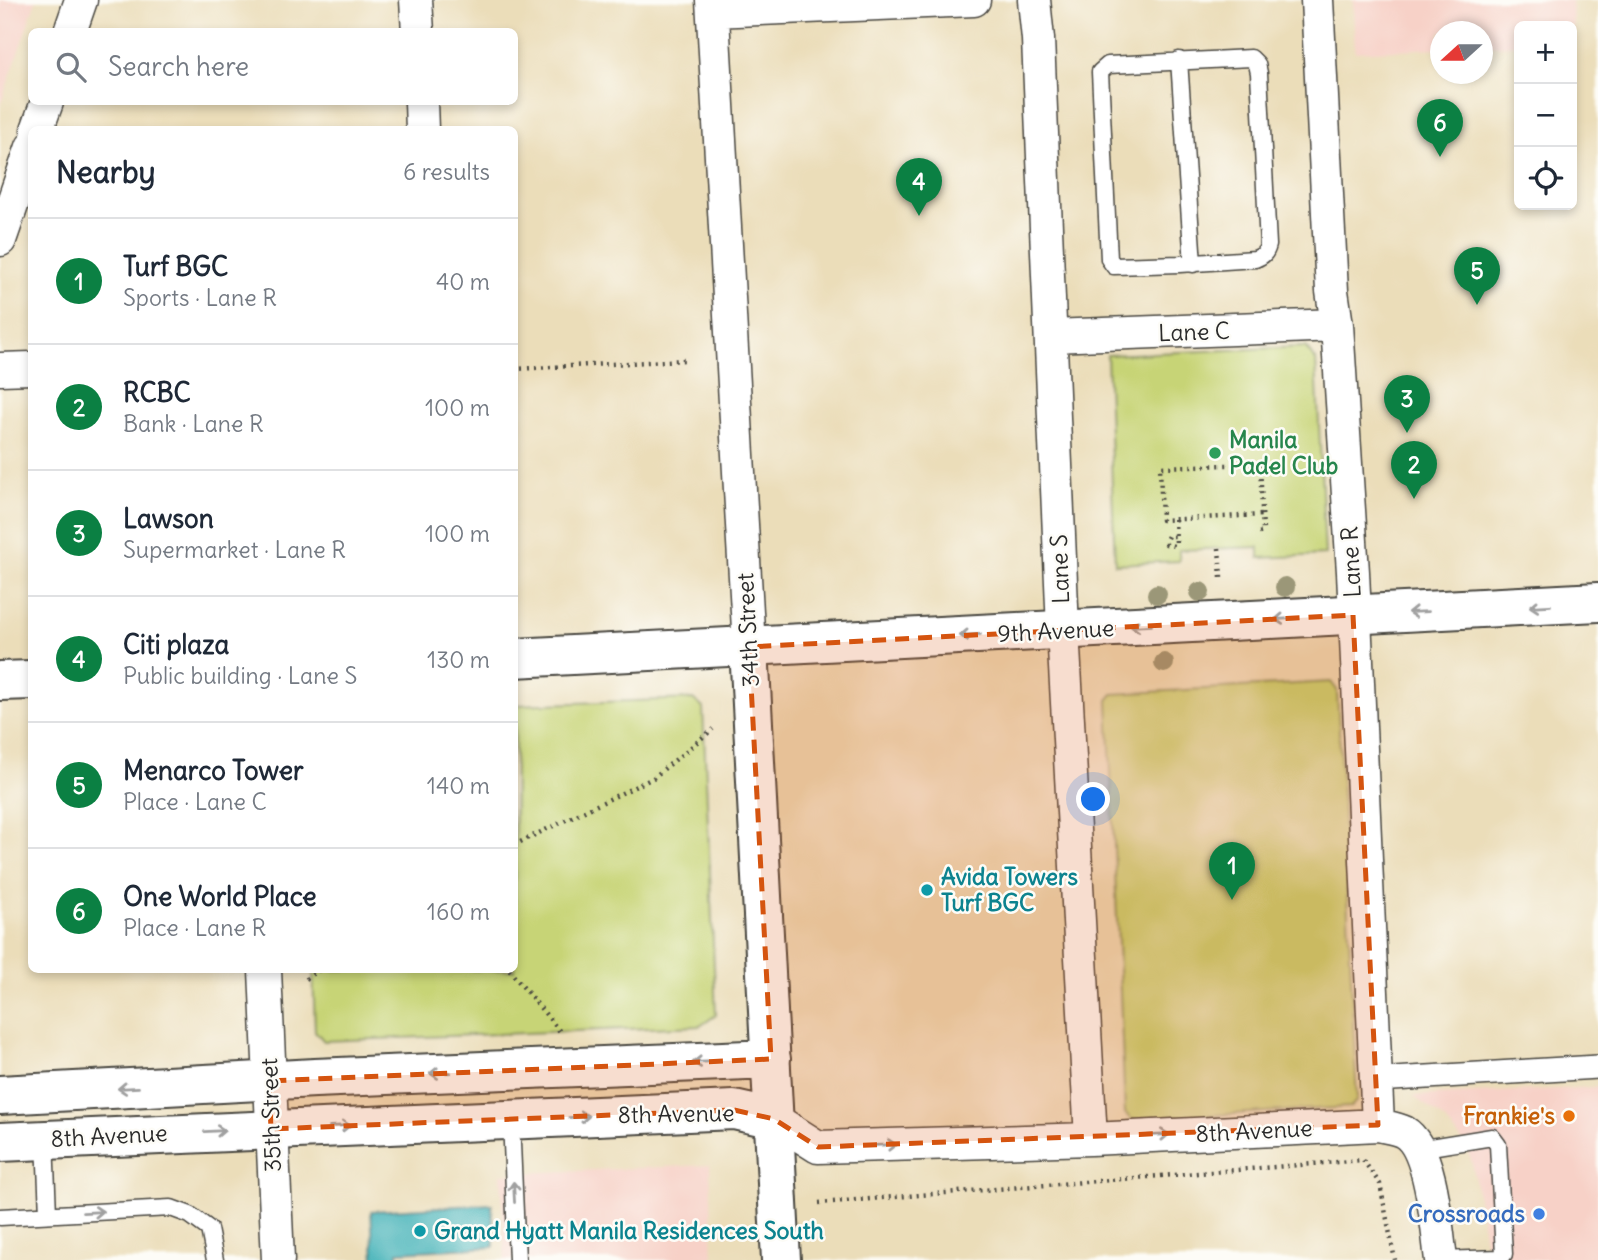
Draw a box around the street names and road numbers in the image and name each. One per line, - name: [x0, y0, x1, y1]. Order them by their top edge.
- street label: Lane C: [1158, 316, 1230, 347]
- street label: Lane R: [1334, 526, 1367, 598]
- street label: Lane S: [1044, 534, 1075, 604]
- street label: 34th Street: [730, 572, 765, 688]
- street label: 9th Avenue: [997, 613, 1115, 648]
- street label: 35th Street: [254, 1057, 287, 1173]
- street label: 8th Avenue: [617, 1098, 735, 1129]
- street label: 8th Avenue: [1195, 1113, 1313, 1148]
- street label: 8th Avenue: [50, 1118, 168, 1153]

